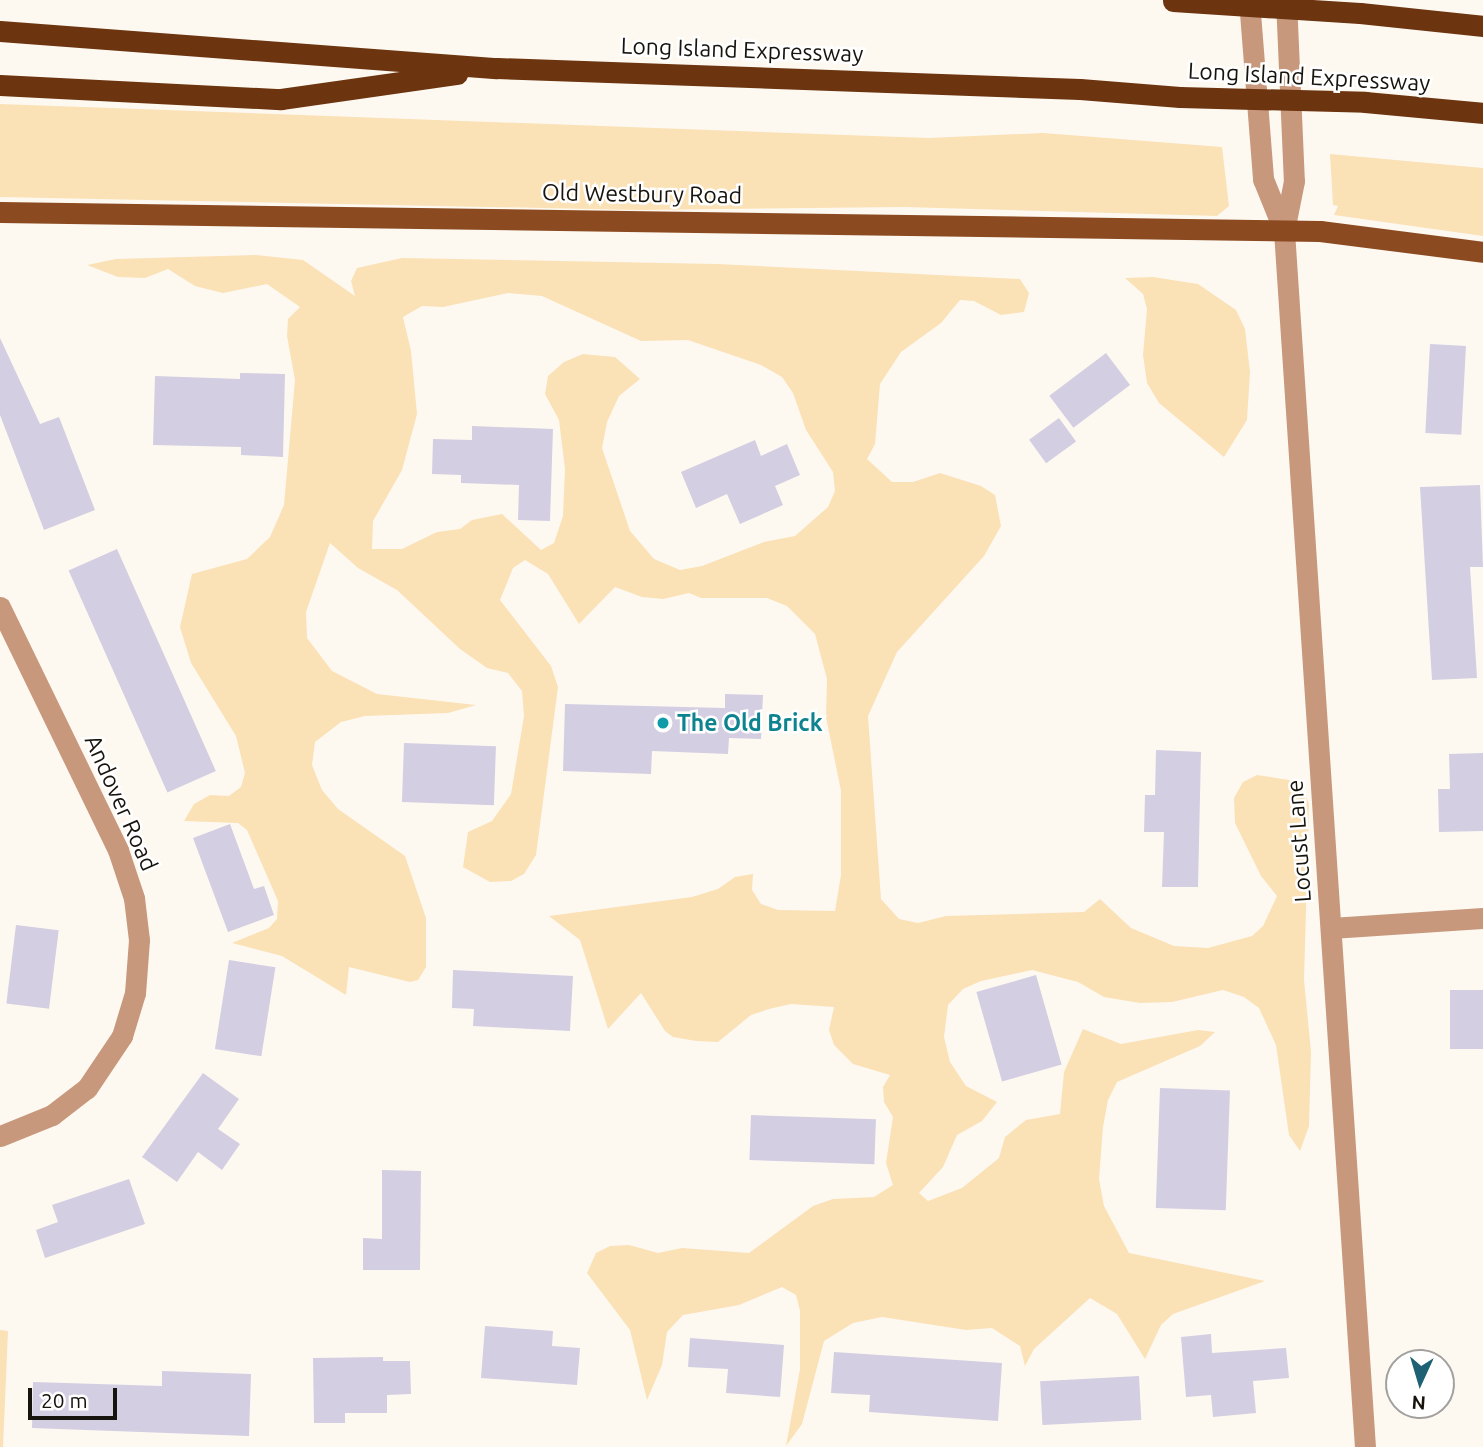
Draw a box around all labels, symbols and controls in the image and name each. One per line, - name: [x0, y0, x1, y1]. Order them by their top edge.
- street label: Long Island Expressway: [620, 32, 864, 68]
- street label: Long Island Expressway: [1187, 57, 1431, 97]
- street label: Old Westbury Road: [542, 178, 742, 210]
- place label: The Old Brick: [677, 709, 823, 737]
- marker: The Old Brick: [655, 715, 671, 731]
- street label: Andover Road: [79, 731, 163, 875]
- street label: Locust Lane: [1281, 779, 1317, 903]
- north arrow: [1385, 1349, 1455, 1419]
- scale bar: [32, 1374, 121, 1418]
- text: 20 m: [41, 1388, 88, 1412]
- text: N: [1411, 1391, 1427, 1414]

